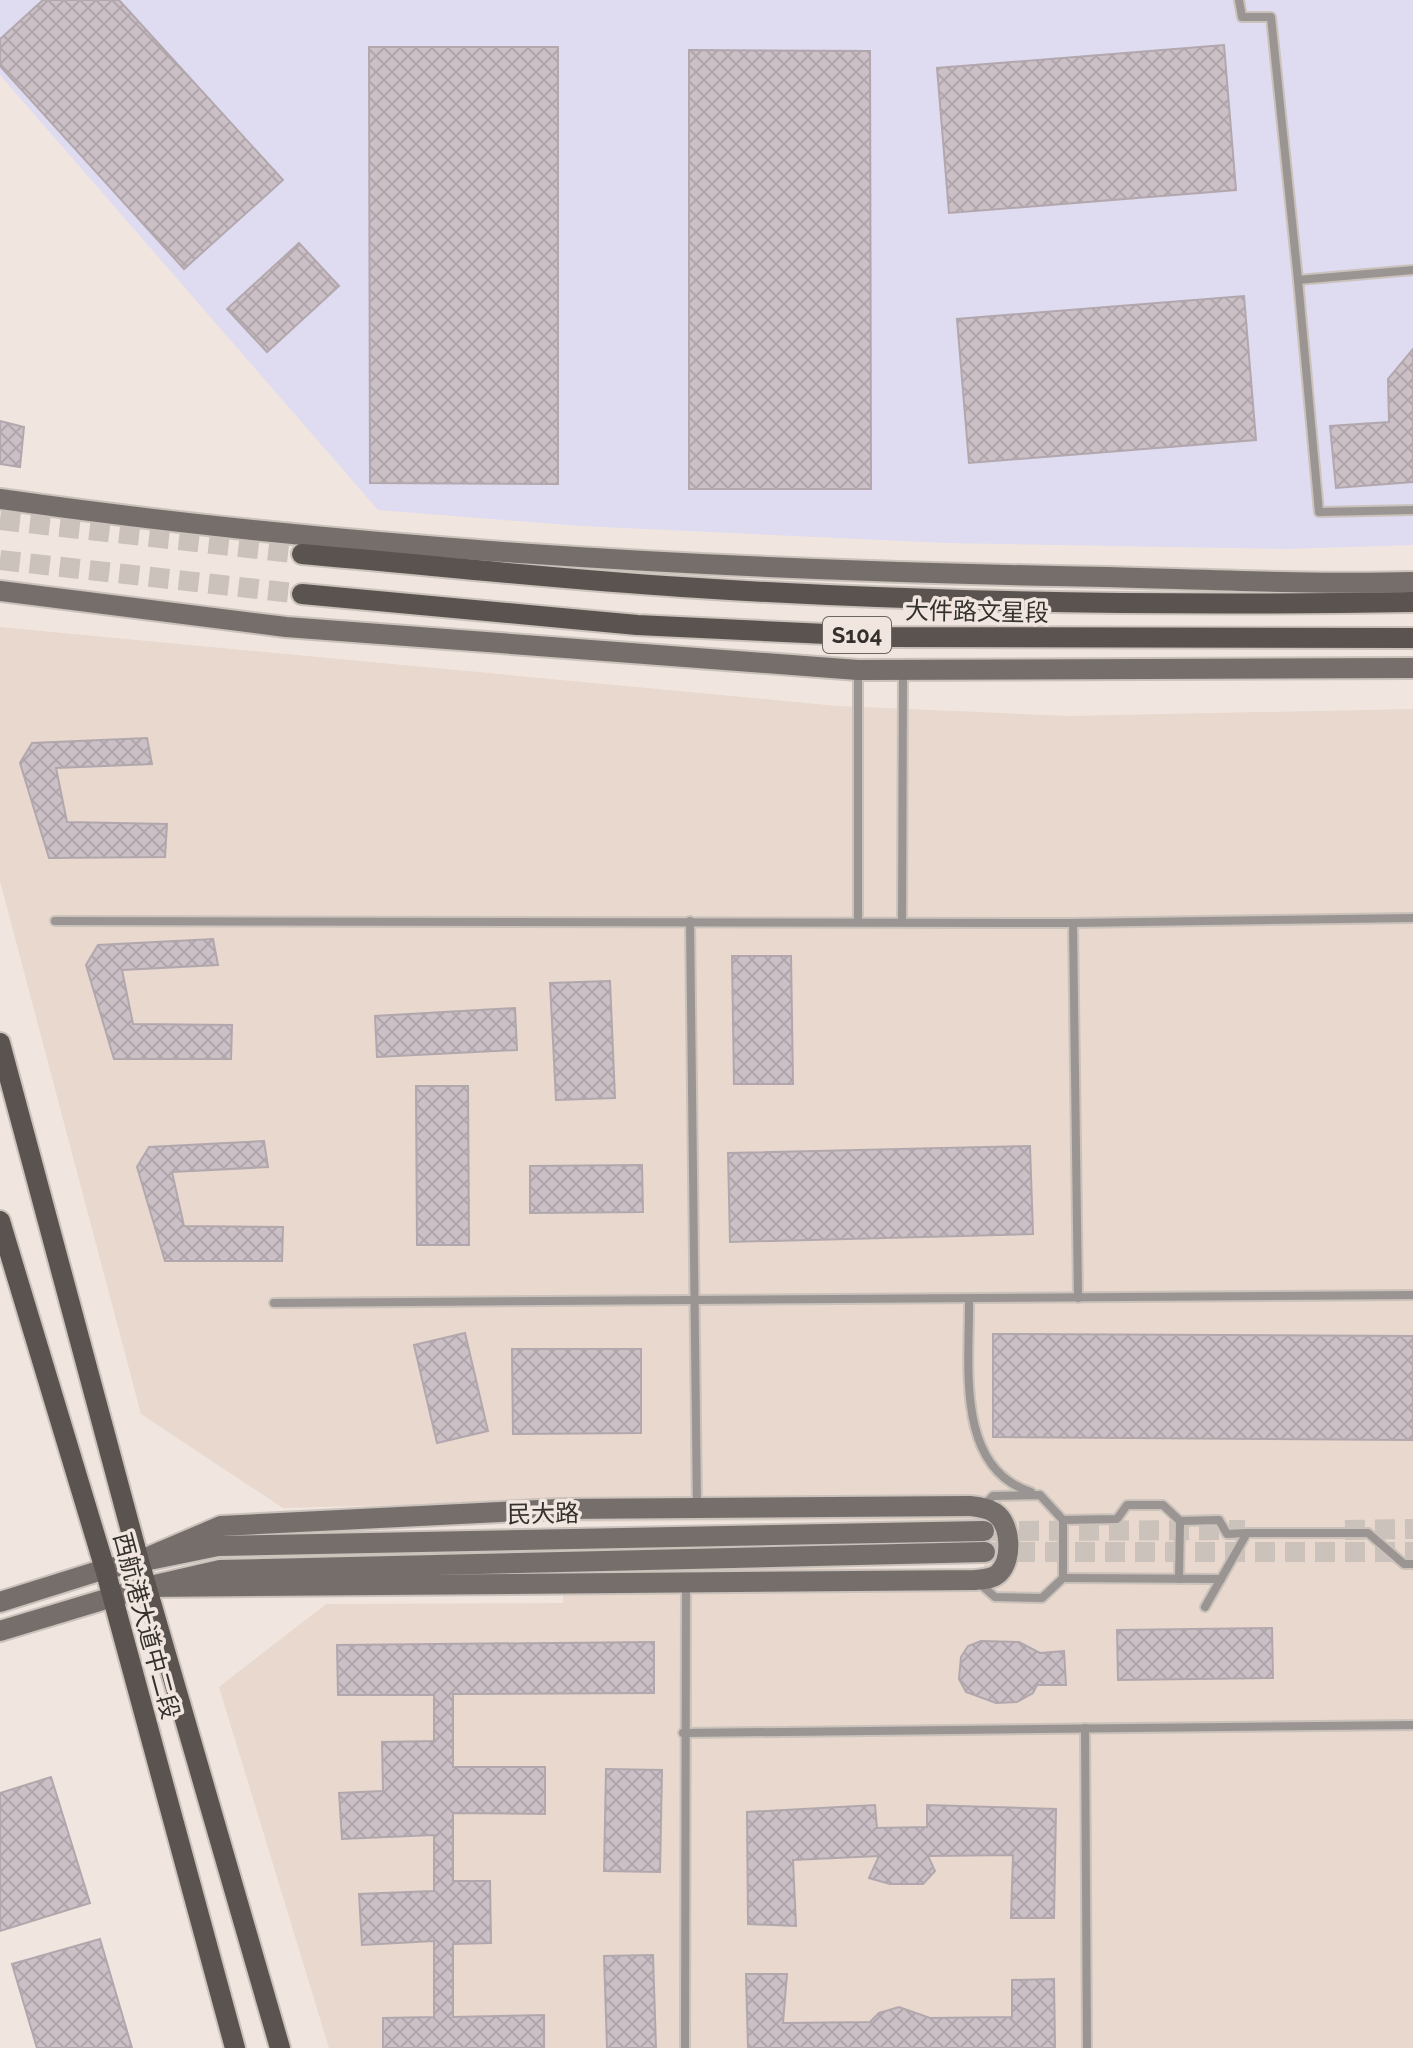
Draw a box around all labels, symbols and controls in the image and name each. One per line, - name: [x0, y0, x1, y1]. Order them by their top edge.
- street label: 大件路文星段: [905, 596, 1049, 627]
- road number: S104: [823, 617, 891, 653]
- street label: 民大路: [507, 1498, 579, 1529]
- street label: 西航港大道中二段: [108, 1529, 185, 1722]

